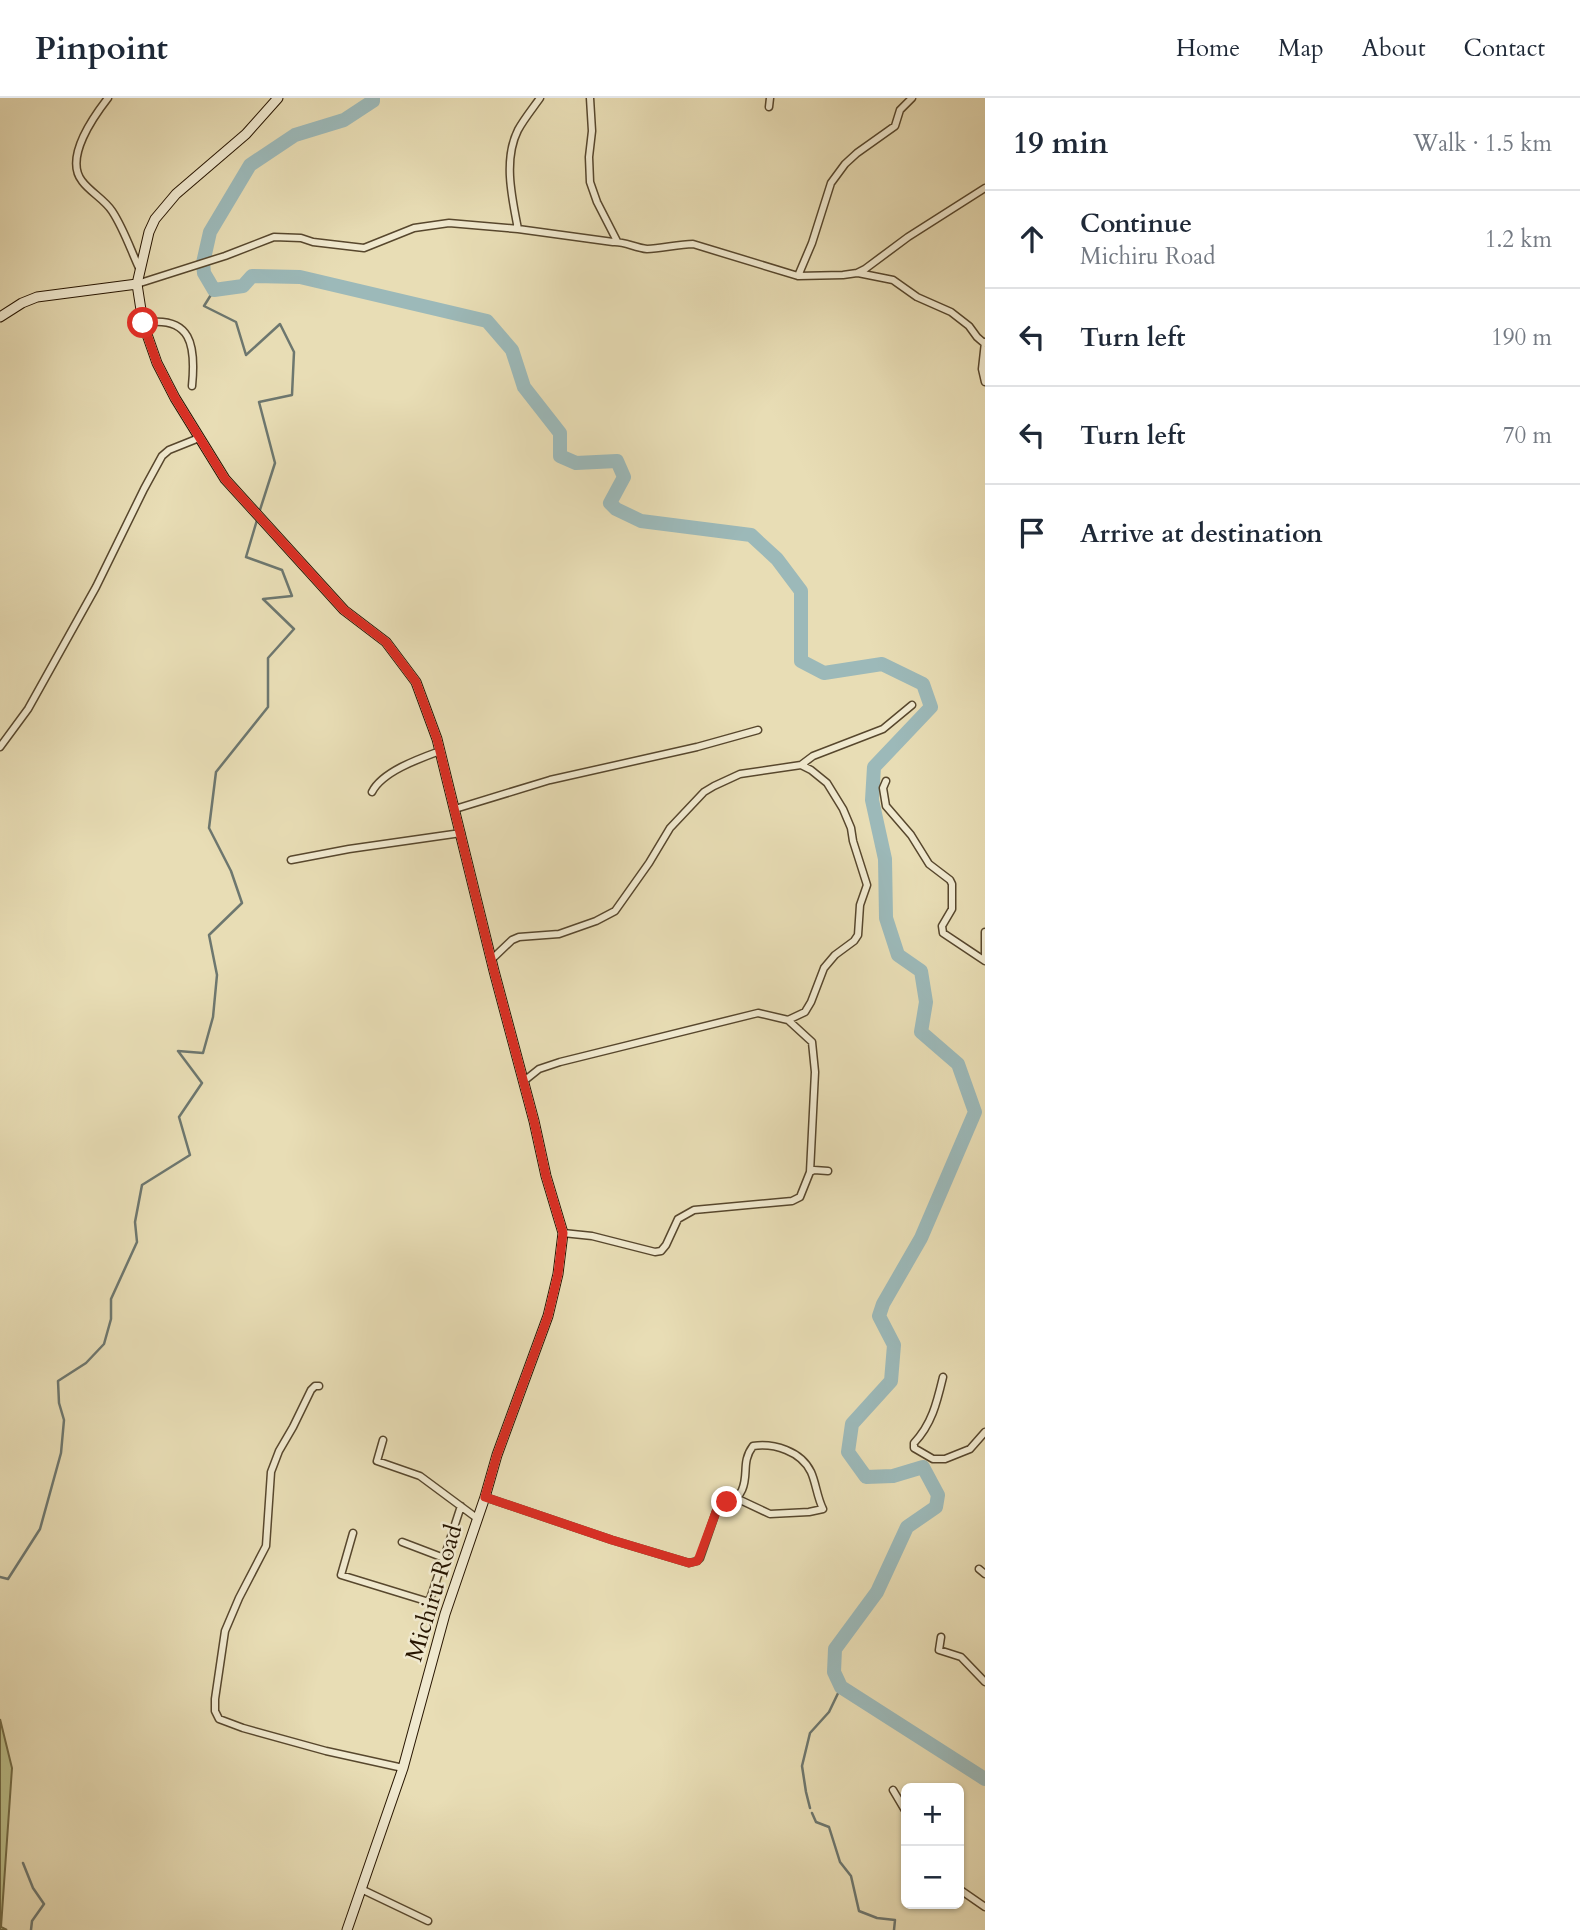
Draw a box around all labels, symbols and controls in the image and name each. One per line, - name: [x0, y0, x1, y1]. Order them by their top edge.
- text: Pinpoint: [35, 26, 168, 71]
- text: Home: [1176, 32, 1240, 65]
- text: Map: [1278, 32, 1324, 65]
- text: About: [1362, 32, 1426, 65]
- text: Contact: [1464, 32, 1545, 65]
- text: 19 min: [1013, 123, 1108, 164]
- text: Walk · 1.5 km: [1413, 128, 1552, 159]
- text: Continue: [1080, 206, 1192, 241]
- icon: ahead: [1013, 220, 1051, 258]
- text: 1.2 km: [1485, 224, 1552, 255]
- text: Michiru Road: [1080, 241, 1215, 272]
- route start: [127, 307, 158, 338]
- icon: left: [1013, 318, 1051, 356]
- text: Turn left: [1080, 320, 1185, 355]
- text: 190 m: [1491, 322, 1552, 353]
- icon: left: [1013, 416, 1051, 454]
- text: Turn left: [1080, 418, 1185, 453]
- text: 70 m: [1503, 420, 1552, 451]
- icon: arrive: [1013, 514, 1051, 552]
- text: Arrive at destination: [1080, 516, 1323, 551]
- route end: [711, 1486, 742, 1517]
- street label: Michiru Road: [398, 1520, 471, 1665]
- map controls: [901, 1783, 964, 1909]
- button: +: [901, 1783, 964, 1846]
- button: −: [901, 1846, 964, 1909]

